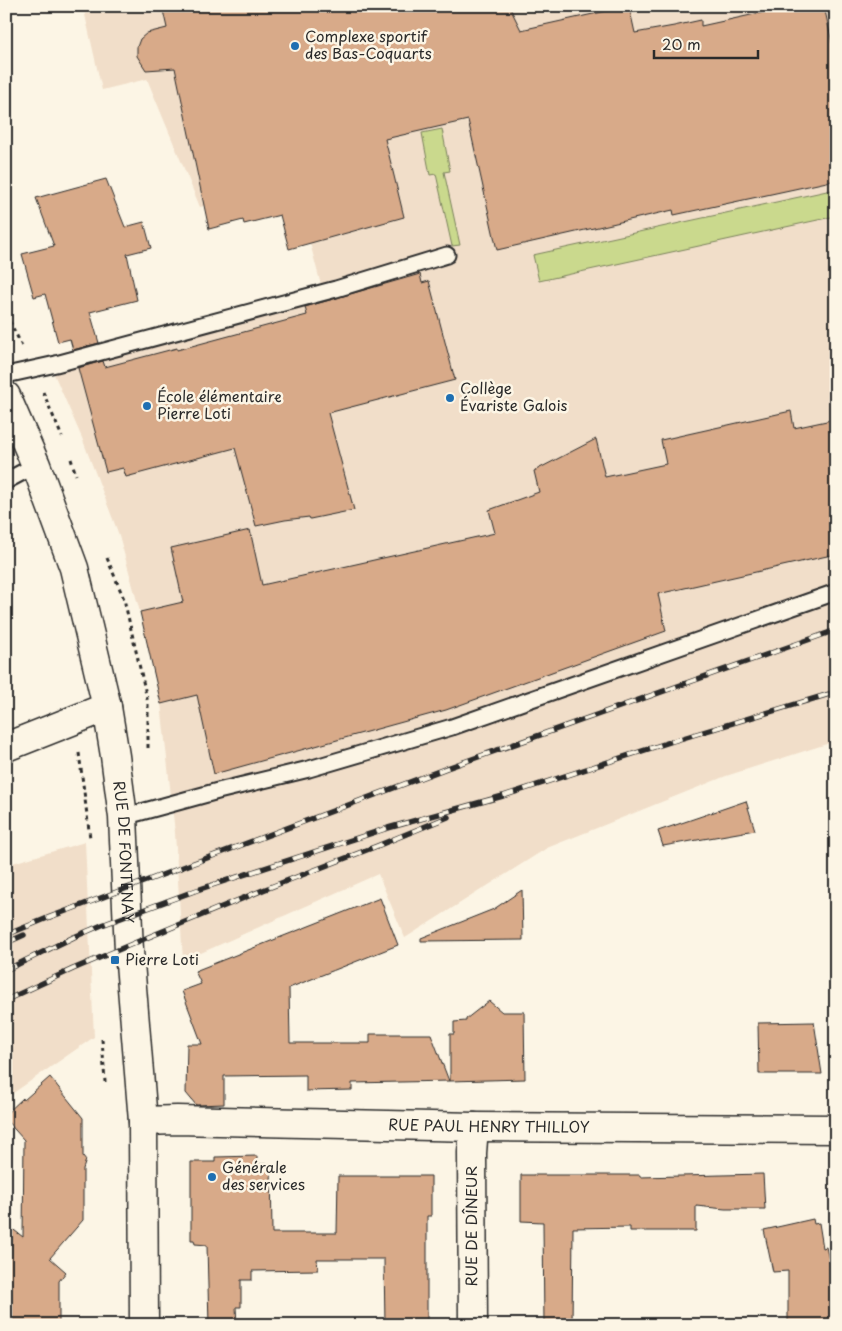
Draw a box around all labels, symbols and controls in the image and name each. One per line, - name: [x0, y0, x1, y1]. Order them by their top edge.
- place label: Complexe sportif des Bas-Coquarts: [305, 24, 432, 64]
- scale bar: [654, 28, 758, 60]
- text: 20 m: [662, 32, 701, 55]
- marker: Complexe sportif des Bas-Coquarts: [289, 40, 301, 52]
- place label: Collège Évariste Galois: [460, 376, 568, 416]
- place label: École élémentaire Pierre Loti: [157, 384, 282, 424]
- marker: Collège Évariste Galois: [444, 392, 456, 404]
- marker: École élémentaire Pierre Loti: [141, 400, 153, 412]
- street label: RUE DE FONTENAY: [108, 779, 141, 924]
- place label: Pierre Loti: [125, 947, 199, 970]
- marker: Pierre Loti: [109, 954, 121, 966]
- street label: RUE PAUL HENRY THILLOY: [388, 1112, 590, 1138]
- place label: Générale des services: [222, 1155, 305, 1195]
- street label: RUE DE DÎNEUR: [459, 1165, 482, 1286]
- marker: Générale des services: [206, 1171, 218, 1183]

